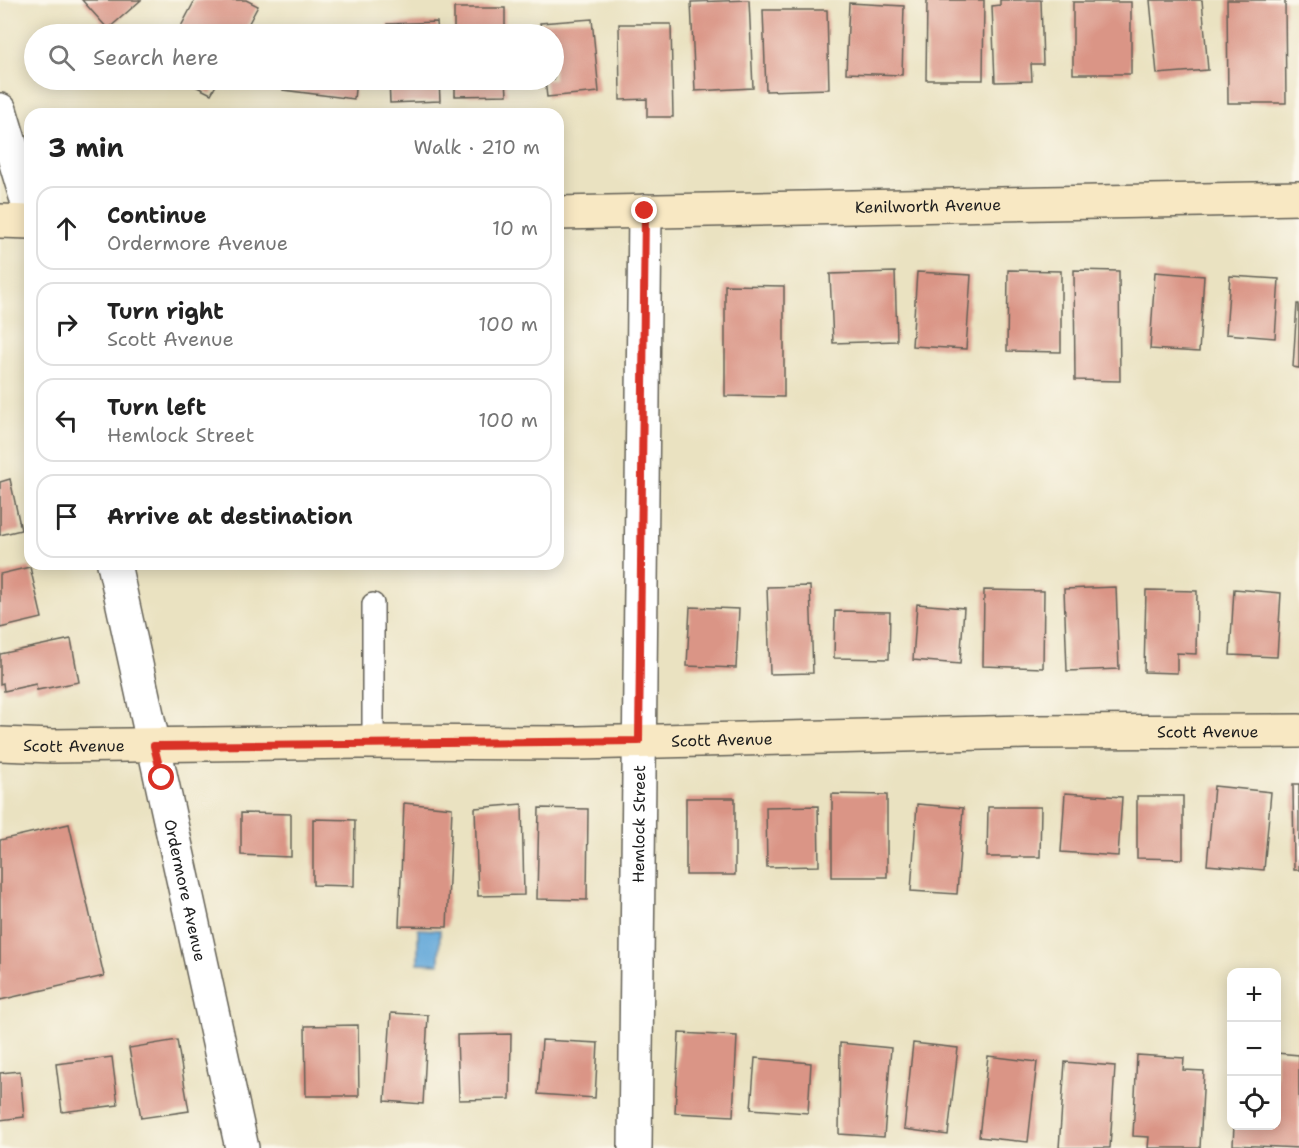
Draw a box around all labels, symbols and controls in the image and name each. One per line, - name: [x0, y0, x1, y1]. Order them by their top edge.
- search box: [24, 24, 564, 90]
- icon: search: [45, 41, 78, 74]
- text: Search here: [93, 43, 219, 72]
- text: 3 min: [48, 130, 124, 165]
- text: Walk · 210 m: [414, 134, 540, 160]
- street label: Kenilworth Avenue: [855, 194, 1001, 218]
- route end: [631, 197, 657, 223]
- text: Continue: [107, 201, 207, 230]
- icon: ahead: [50, 212, 83, 245]
- text: 10 m: [492, 215, 538, 241]
- text: Ordermore Avenue: [107, 230, 288, 256]
- text: Turn right: [107, 297, 224, 326]
- icon: right: [50, 308, 83, 341]
- text: 100 m: [478, 311, 538, 337]
- text: Scott Avenue: [107, 326, 234, 352]
- text: Turn left: [107, 393, 206, 422]
- icon: left: [50, 404, 83, 437]
- text: 100 m: [478, 407, 538, 433]
- text: Hemlock Street: [107, 422, 254, 448]
- icon: arrive: [50, 500, 83, 533]
- text: Arrive at destination: [107, 502, 353, 531]
- street label: Scott Avenue: [1157, 721, 1259, 743]
- street label: Scott Avenue: [671, 728, 773, 752]
- street label: Scott Avenue: [23, 735, 125, 757]
- route start: [148, 764, 174, 790]
- street label: Hemlock Street: [628, 765, 650, 883]
- street label: Ordermore Avenue: [159, 817, 211, 963]
- map controls: [1227, 968, 1281, 1130]
- button: +: [1227, 968, 1281, 1022]
- button: −: [1227, 1022, 1281, 1076]
- button: locate: [1227, 1076, 1281, 1130]

